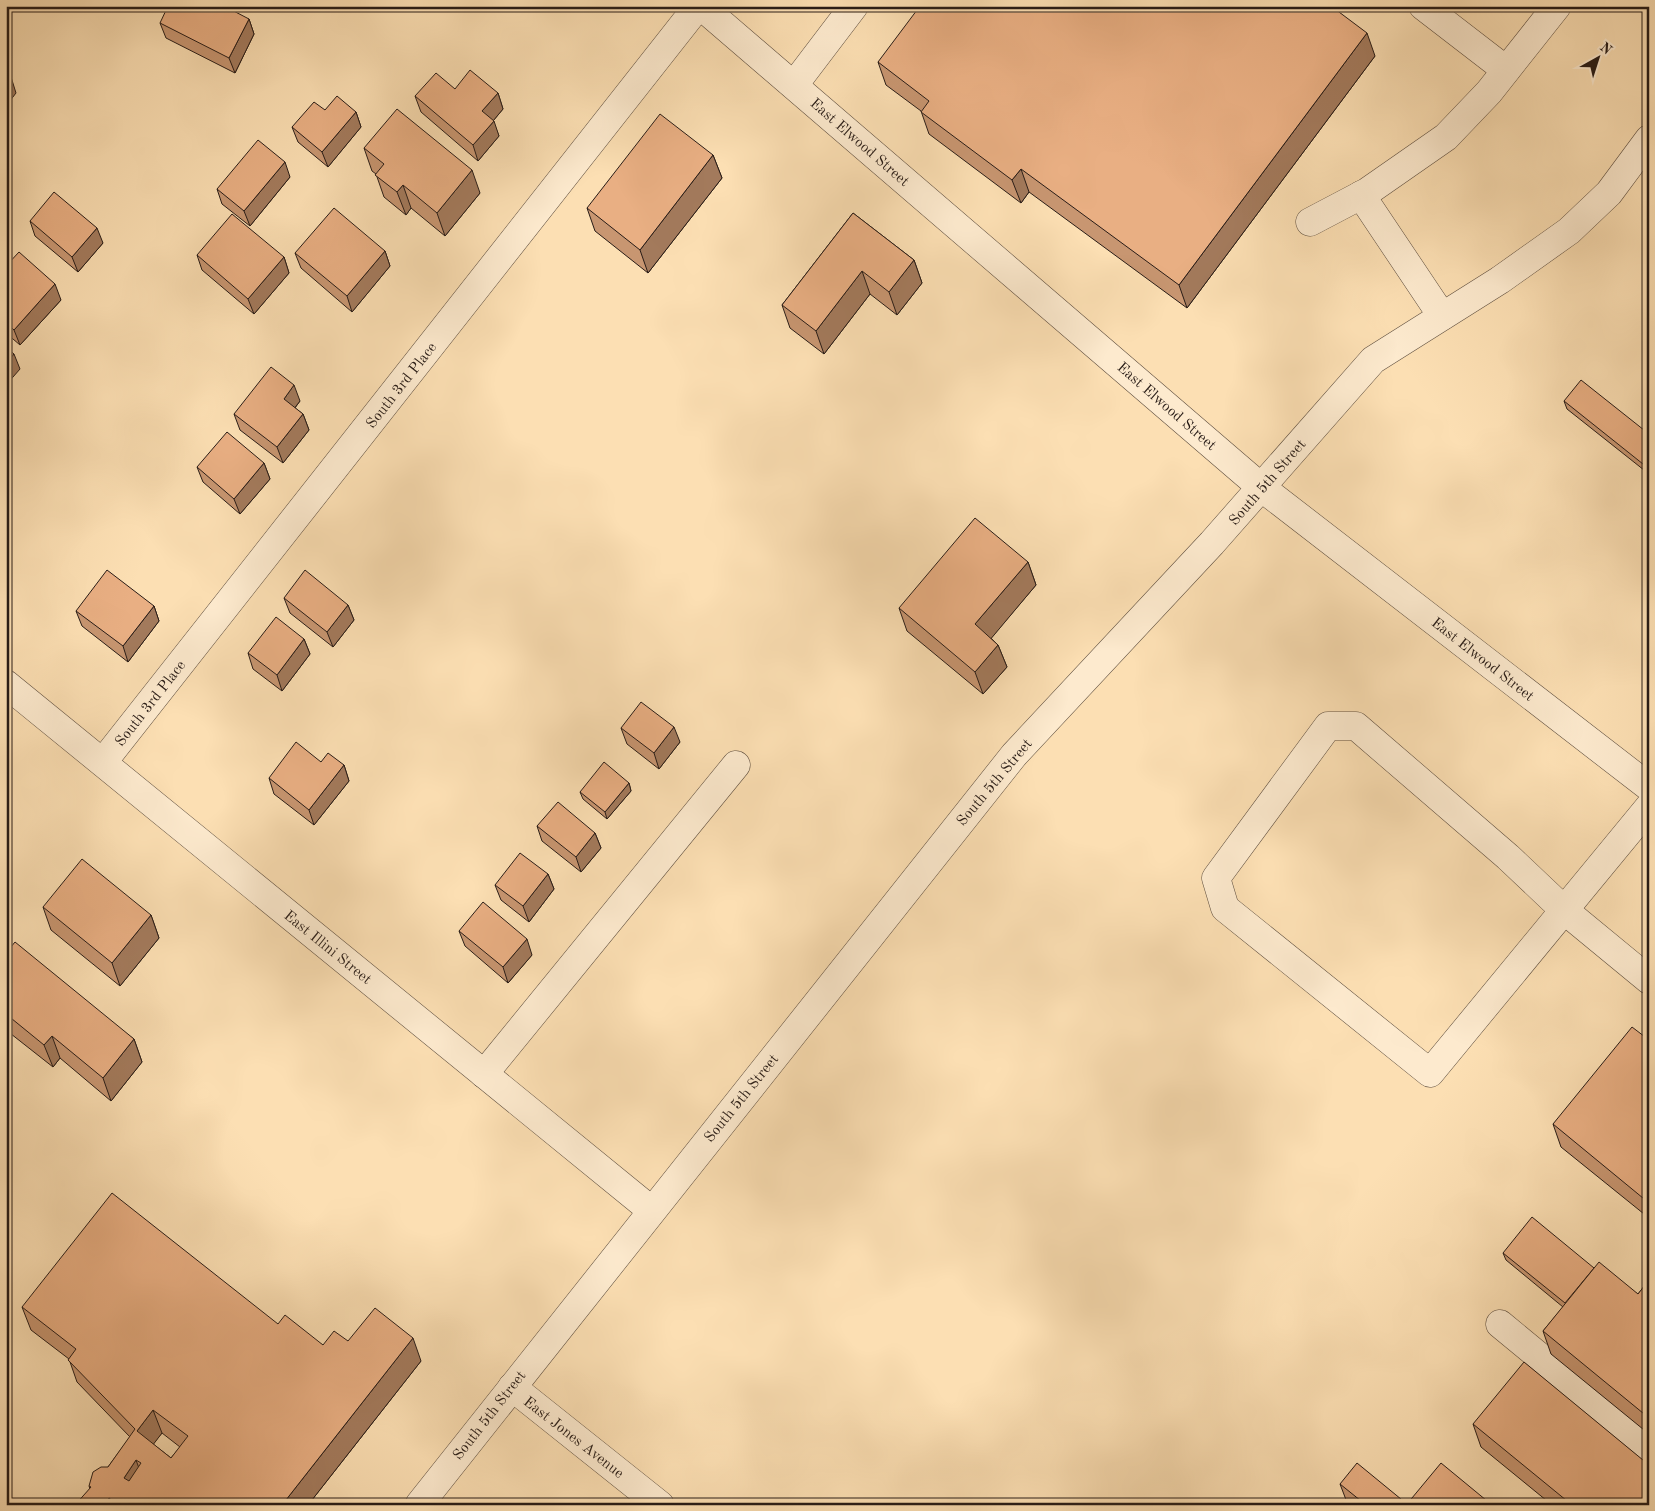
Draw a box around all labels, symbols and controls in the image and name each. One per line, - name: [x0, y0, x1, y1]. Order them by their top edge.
- north arrow: [1572, 32, 1622, 82]
- text: N: [1597, 40, 1614, 58]
- street label: East Elwood Street: [807, 96, 911, 190]
- street label: South 3rd Place: [364, 340, 440, 432]
- street label: East Elwood Street: [1114, 360, 1218, 454]
- street label: South 5th Street: [1227, 437, 1309, 529]
- street label: East Elwood Street: [1428, 616, 1536, 705]
- street label: South 3rd Place: [113, 658, 189, 750]
- street label: South 5th Street: [955, 737, 1036, 829]
- street label: East Illini Street: [280, 908, 374, 988]
- street label: South 5th Street: [702, 1052, 782, 1146]
- street label: South 5th Street: [451, 1369, 529, 1463]
- street label: East Jones Avenue: [520, 1395, 626, 1482]

